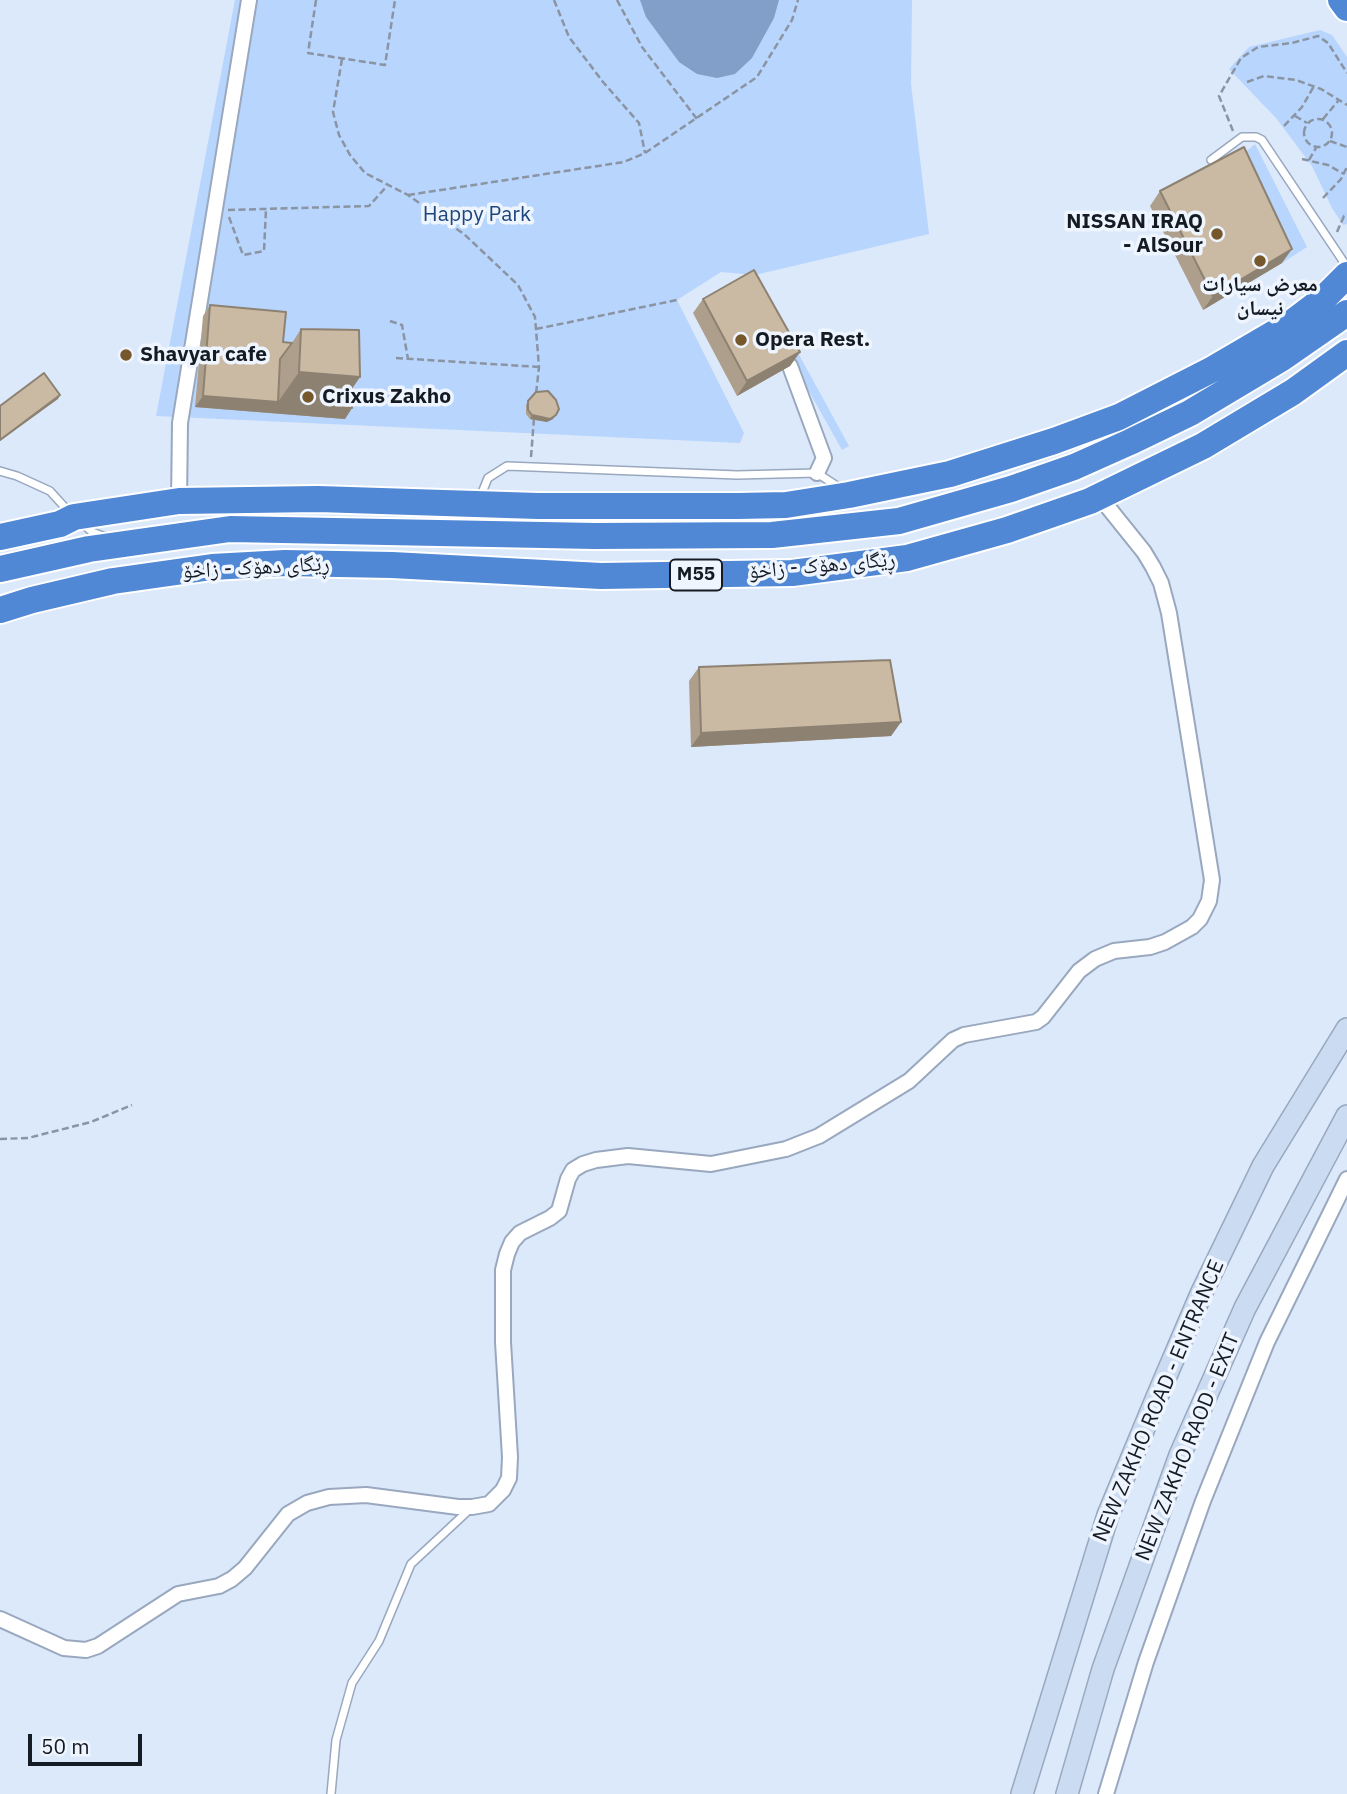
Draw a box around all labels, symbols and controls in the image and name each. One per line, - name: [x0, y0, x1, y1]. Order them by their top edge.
- park label: Happy Park: [423, 202, 531, 228]
- place label: NISSAN IRAQ - AlSour: [1066, 209, 1203, 259]
- marker: NISSAN IRAQ - AlSour: [1209, 226, 1225, 242]
- marker: معرض سيارات نيسان: [1252, 253, 1268, 269]
- place label: معرض سيارات نيسان: [1202, 272, 1318, 322]
- place label: Opera Rest.: [755, 327, 870, 353]
- marker: Opera Rest.: [733, 332, 749, 348]
- place label: Shavyar cafe: [140, 342, 267, 368]
- marker: Shavyar cafe: [118, 347, 134, 363]
- place label: Crixus Zakho: [322, 384, 451, 410]
- marker: Crixus Zakho: [300, 389, 316, 405]
- street label: ڕێگای دهۆک - زاخۆ: [748, 547, 896, 585]
- street label: ڕێگای دهۆک - زاخۆ: [182, 552, 330, 584]
- road number: M55: [670, 560, 722, 590]
- street label: NEW ZAKHO ROAD - ENTRANCE: [1088, 1256, 1230, 1546]
- street label: NEW ZAKHO RAOD - EXIT: [1131, 1329, 1245, 1565]
- scale bar: [32, 1720, 145, 1764]
- text: 50 m: [41, 1732, 90, 1760]

